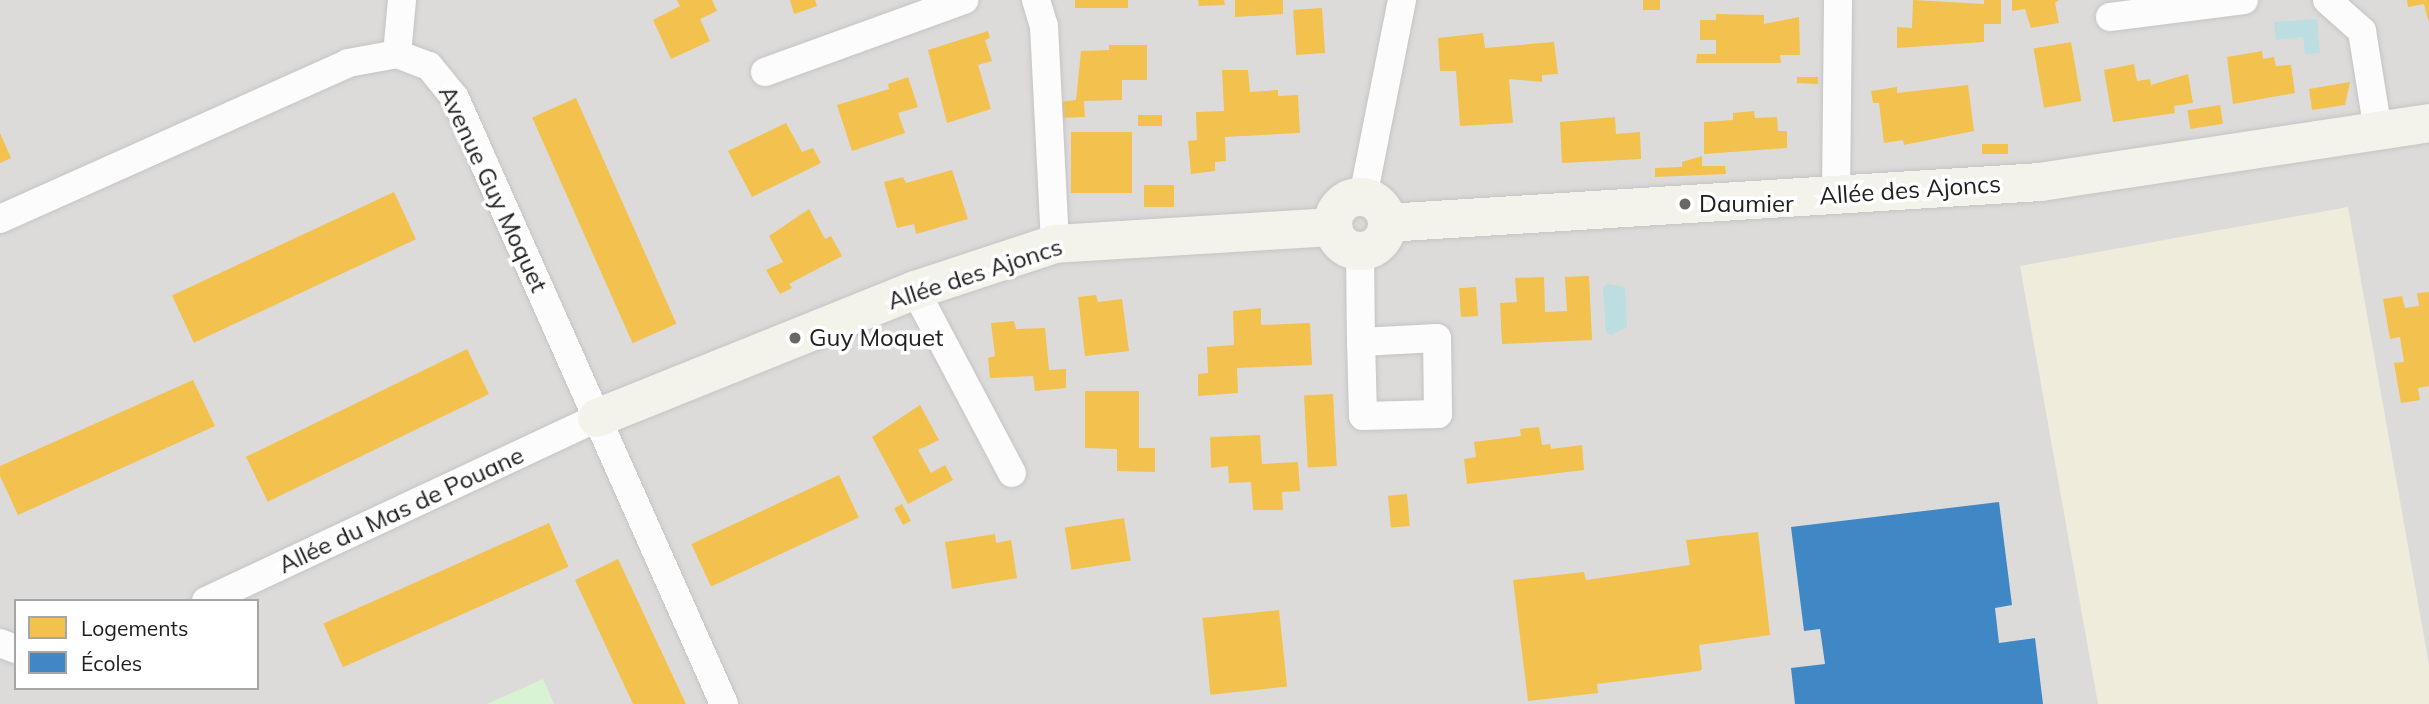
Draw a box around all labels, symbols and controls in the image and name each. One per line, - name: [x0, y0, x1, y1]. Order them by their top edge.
- street label: Avenue Guy Moquet: [433, 81, 553, 297]
- street label: Allée des Ajoncs: [1818, 169, 2002, 211]
- place label: Daumier: [1699, 190, 1794, 218]
- marker: Daumier: [1677, 196, 1693, 212]
- street label: Allée des Ajoncs: [884, 232, 1066, 316]
- place label: Guy Moquet: [809, 324, 943, 352]
- marker: Guy Moquet: [787, 330, 803, 346]
- street label: Allée du Mas de Pouane: [274, 441, 528, 579]
- legend: [14, 599, 259, 690]
- text: Logements: [81, 615, 188, 641]
- text: Écoles: [81, 650, 142, 676]

